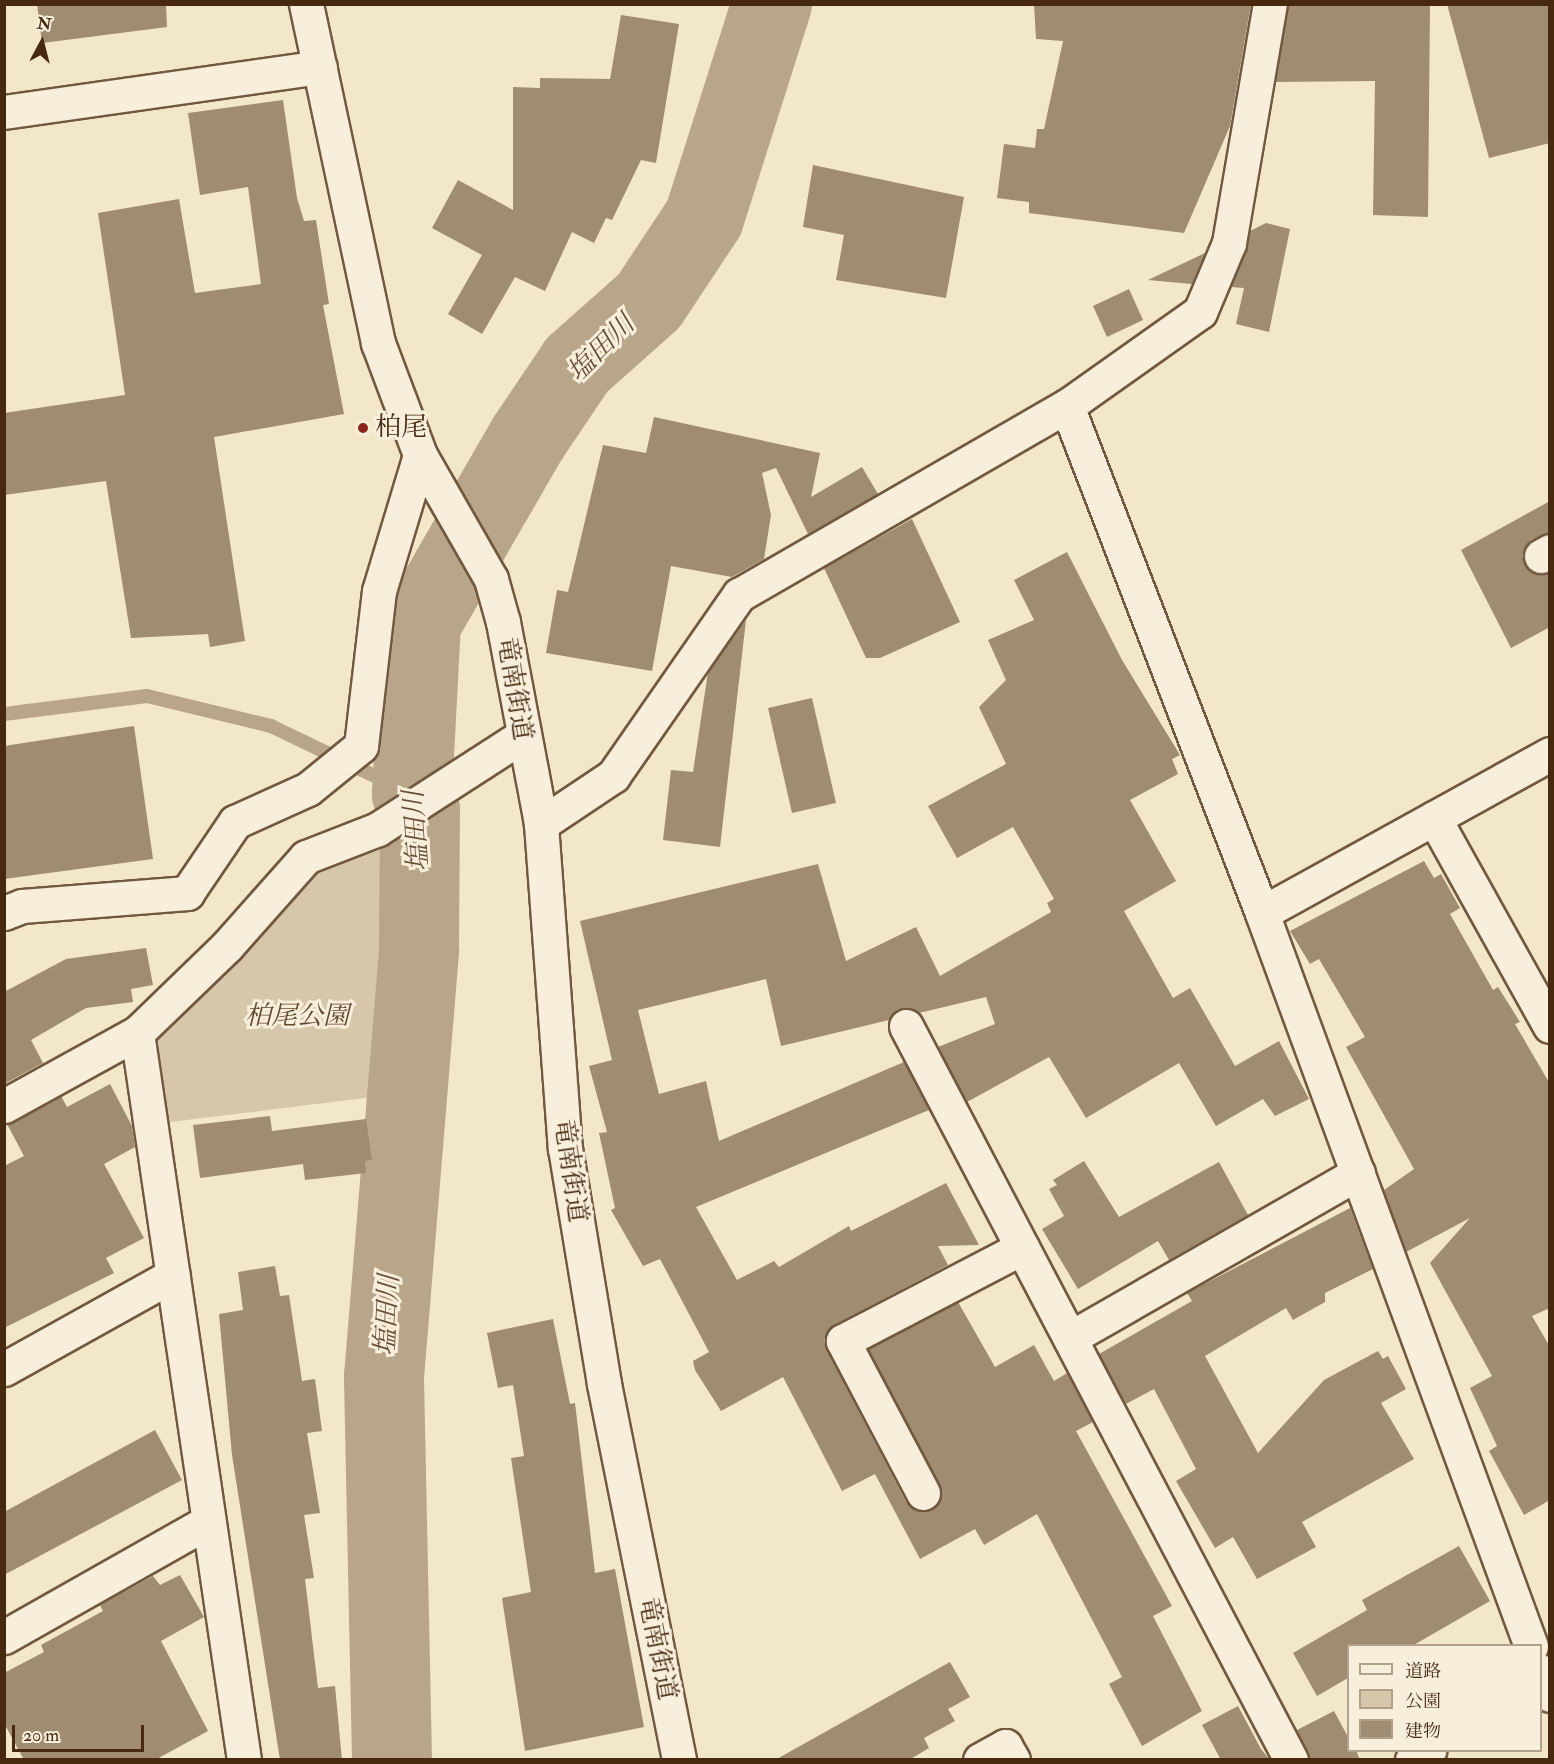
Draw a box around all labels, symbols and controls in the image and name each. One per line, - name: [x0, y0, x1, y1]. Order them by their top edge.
- north arrow: [12, 12, 72, 72]
- text: N: [36, 13, 53, 35]
- water label: 塩田川: [561, 308, 641, 388]
- place label: 柏尾: [375, 412, 427, 444]
- marker: 柏尾: [356, 421, 370, 435]
- street label: 竜南街道: [490, 635, 538, 743]
- water label: 塩田川: [397, 789, 435, 873]
- park label: 柏尾公園: [245, 1001, 349, 1033]
- street label: 竜南街道: [547, 1117, 593, 1225]
- water label: 塩田川: [369, 1274, 405, 1356]
- street label: 竜南街道: [632, 1595, 682, 1703]
- legend: [1347, 1644, 1542, 1752]
- text: 道路: [1405, 1660, 1441, 1683]
- text: 公園: [1405, 1690, 1441, 1713]
- scale bar: [15, 1713, 147, 1751]
- text: 建物: [1405, 1720, 1441, 1743]
- text: 20 m: [23, 1724, 59, 1747]

